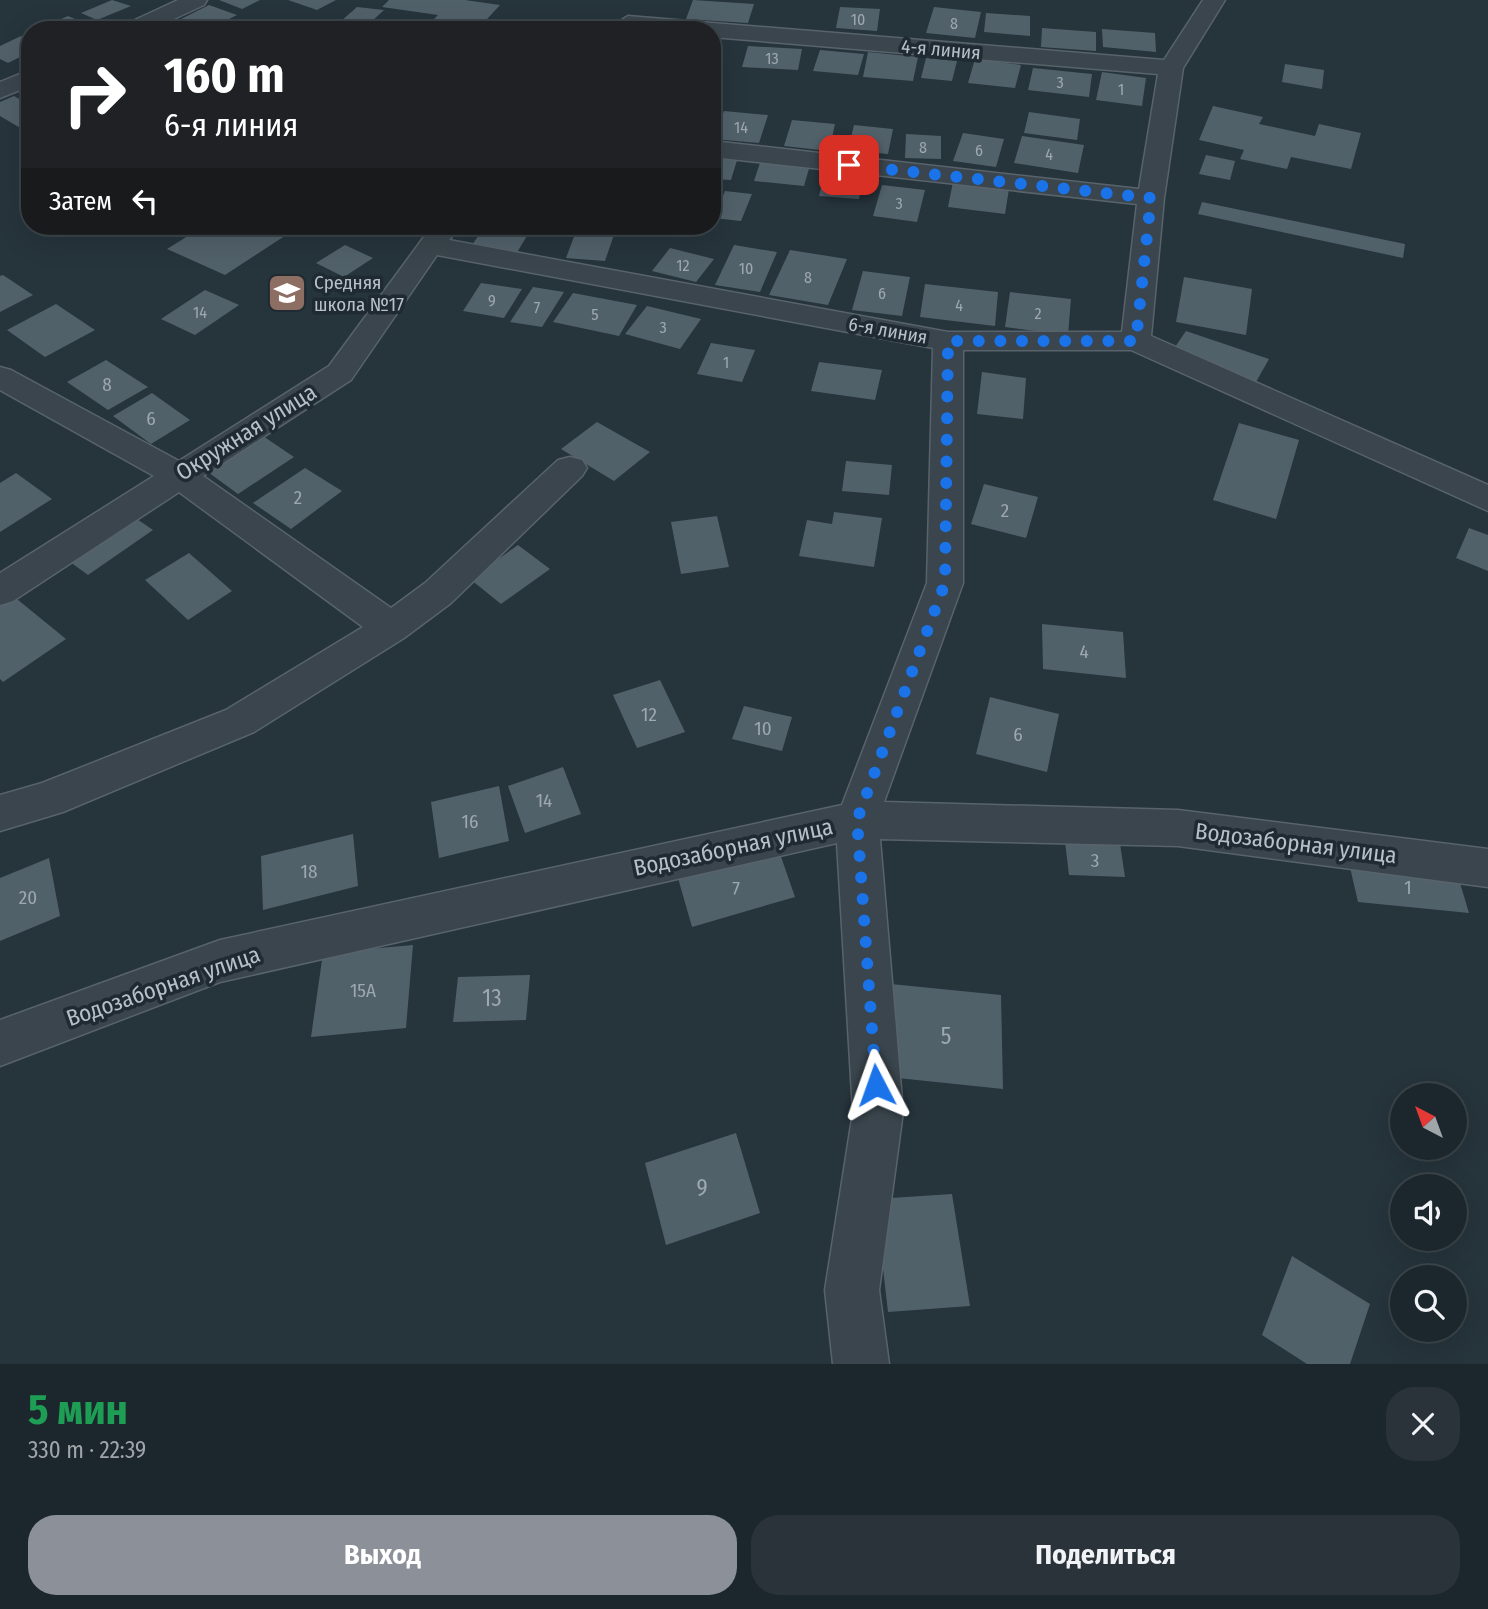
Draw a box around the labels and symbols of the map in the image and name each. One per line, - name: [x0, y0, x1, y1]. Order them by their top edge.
- house number: 10: [851, 10, 865, 29]
- house number: 8: [950, 14, 958, 33]
- street label: 4-я линия: [900, 35, 982, 64]
- house number: 13: [765, 49, 779, 68]
- house number: 3: [1056, 73, 1064, 92]
- house number: 1: [1118, 80, 1124, 99]
- house number: 14: [734, 118, 748, 137]
- pin: [819, 135, 879, 195]
- house number: 8: [919, 138, 927, 157]
- house number: 6: [975, 141, 983, 160]
- house number: 4: [1045, 145, 1053, 164]
- house number: 3: [895, 194, 903, 213]
- house number: 12: [676, 256, 690, 275]
- house number: 10: [739, 259, 753, 278]
- house number: 8: [804, 268, 812, 287]
- place label: Средняя школа №17: [314, 271, 404, 316]
- school or university icon: Средняя школа №17: [266, 272, 308, 314]
- house number: 6: [878, 284, 886, 303]
- house number: 9: [488, 291, 496, 310]
- house number: 4: [955, 296, 963, 315]
- house number: 7: [534, 298, 541, 317]
- house number: 14: [193, 303, 207, 322]
- house number: 2: [1034, 304, 1042, 323]
- house number: 5: [591, 305, 599, 324]
- street label: 6-я линия: [847, 312, 929, 349]
- house number: 3: [659, 318, 667, 337]
- house number: 1: [723, 353, 729, 372]
- house number: 8: [102, 373, 112, 396]
- street label: Окружная улица: [171, 378, 321, 486]
- house number: 6: [146, 407, 156, 430]
- house number: 2: [294, 486, 302, 509]
- house number: 2: [1001, 499, 1009, 522]
- house number: 4: [1079, 640, 1089, 663]
- house number: 12: [641, 703, 657, 726]
- house number: 10: [754, 717, 772, 740]
- house number: 6: [1013, 723, 1023, 746]
- house number: 14: [536, 789, 552, 812]
- house number: 16: [462, 810, 478, 833]
- street label: Водозаборная улица: [631, 812, 835, 882]
- street label: Водозаборная улица: [1194, 817, 1398, 869]
- house number: 3: [1091, 849, 1099, 872]
- house number: 18: [301, 860, 317, 883]
- house number: 1: [1404, 876, 1412, 899]
- house number: 7: [732, 877, 740, 900]
- house number: 20: [19, 886, 37, 909]
- street label: Водозаборная улица: [62, 940, 264, 1032]
- house number: 15А: [350, 979, 376, 1002]
- house number: 13: [482, 984, 502, 1012]
- house number: 5: [941, 1022, 951, 1050]
- position arrow: [839, 1048, 913, 1122]
- north arrow: [1390, 1083, 1466, 1160]
- house number: 9: [696, 1174, 708, 1202]

